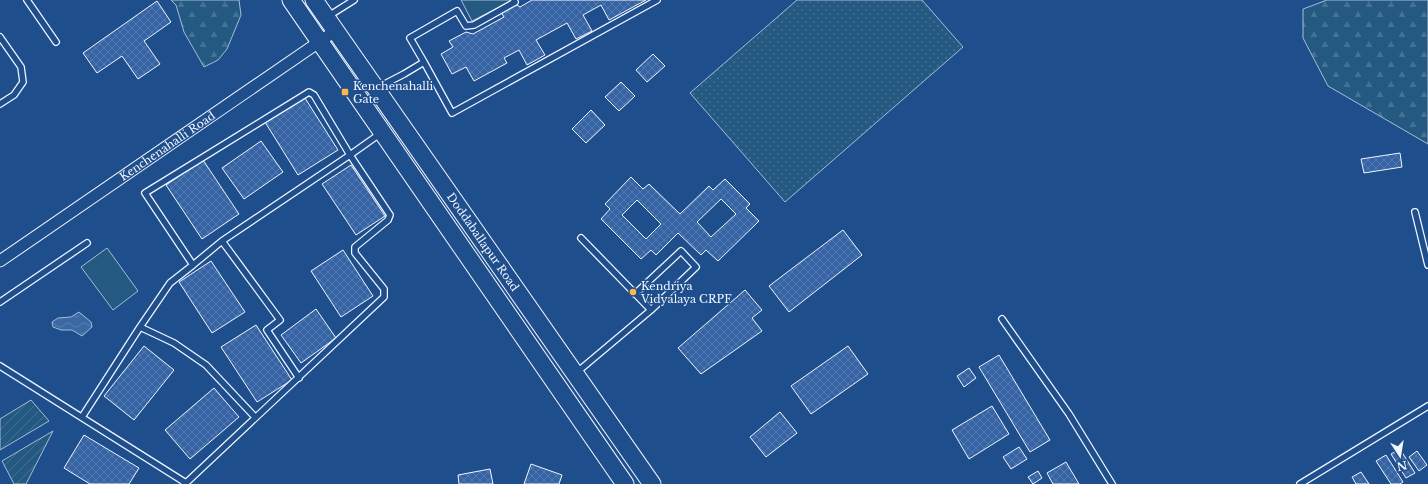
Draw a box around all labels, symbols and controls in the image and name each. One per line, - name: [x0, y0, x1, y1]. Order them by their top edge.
- place label: Kenchenahalli Gate: [353, 79, 433, 106]
- marker: Kenchenahalli Gate: [340, 87, 350, 97]
- street label: Kenchenahalli Road: [117, 108, 218, 184]
- street label: Doddaballapur Road: [444, 190, 522, 294]
- place label: Kendriya Vidyalaya CRPF: [640, 279, 732, 306]
- marker: Kendriya Vidyalaya CRPF: [628, 287, 638, 297]
- north arrow: [1380, 436, 1420, 476]
- text: N: [1395, 458, 1409, 474]

